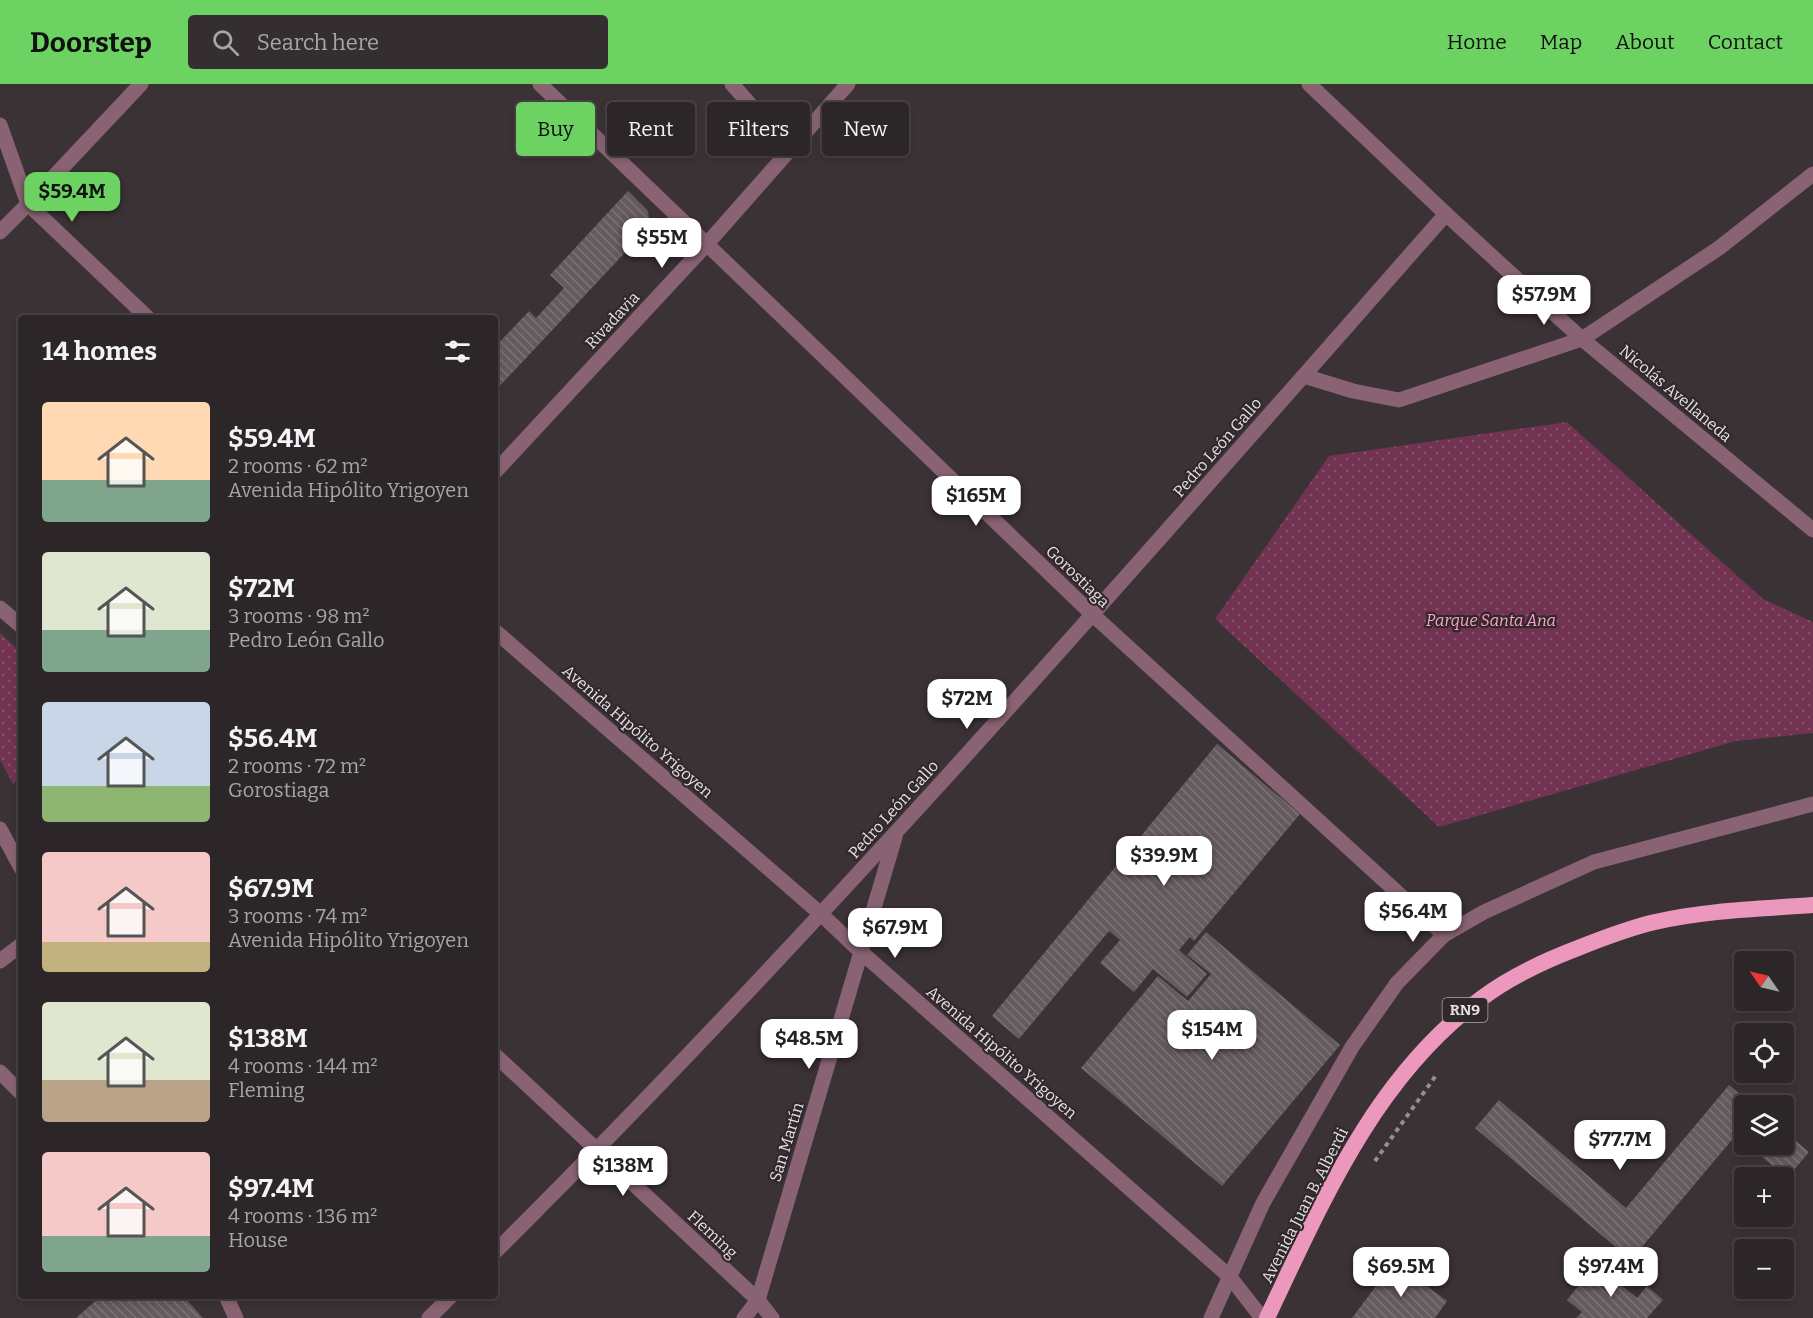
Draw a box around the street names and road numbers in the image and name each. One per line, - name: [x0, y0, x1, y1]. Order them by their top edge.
- street label: Rivadavia: [581, 288, 644, 353]
- street label: Nicolás Avellaneda: [1616, 341, 1736, 446]
- street label: Pedro León Gallo: [1169, 394, 1266, 501]
- street label: Gorostiaga: [1042, 541, 1114, 612]
- street label: Avenida Hipólito Yrigoyen: [559, 661, 717, 802]
- street label: Pedro León Gallo: [844, 756, 942, 862]
- street label: Avenida Hipólito Yrigoyen: [923, 982, 1081, 1123]
- road number: RN9: [1442, 998, 1488, 1022]
- street label: San Martín: [765, 1100, 808, 1184]
- street label: Avenida Juan B. Alberdi: [1257, 1124, 1352, 1286]
- street label: Fleming: [684, 1207, 742, 1262]

